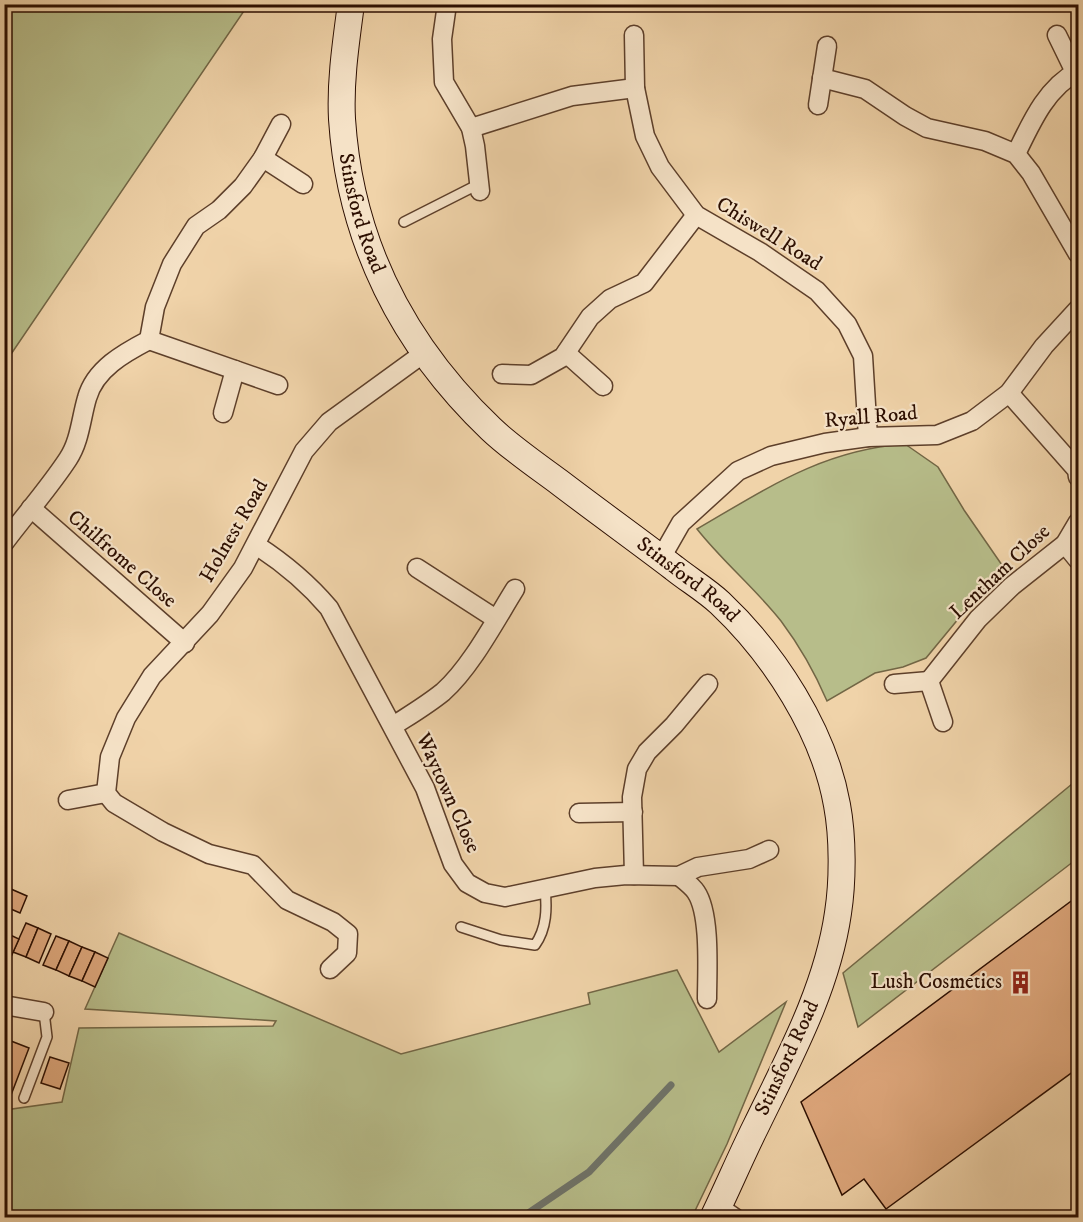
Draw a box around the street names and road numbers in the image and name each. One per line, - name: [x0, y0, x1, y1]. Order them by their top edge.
- street label: Stinsford Road: [333, 151, 391, 278]
- street label: Chiswell Road: [711, 191, 827, 277]
- street label: Ryall Road: [823, 400, 919, 434]
- street label: Holnest Road: [194, 474, 274, 587]
- street label: Chilfrome Close: [62, 504, 182, 614]
- street label: Lentham Close: [944, 519, 1056, 625]
- street label: Stinsford Road: [631, 531, 746, 628]
- street label: Waytown Close: [410, 728, 486, 857]
- street label: Stinsford Road: [749, 996, 825, 1120]

